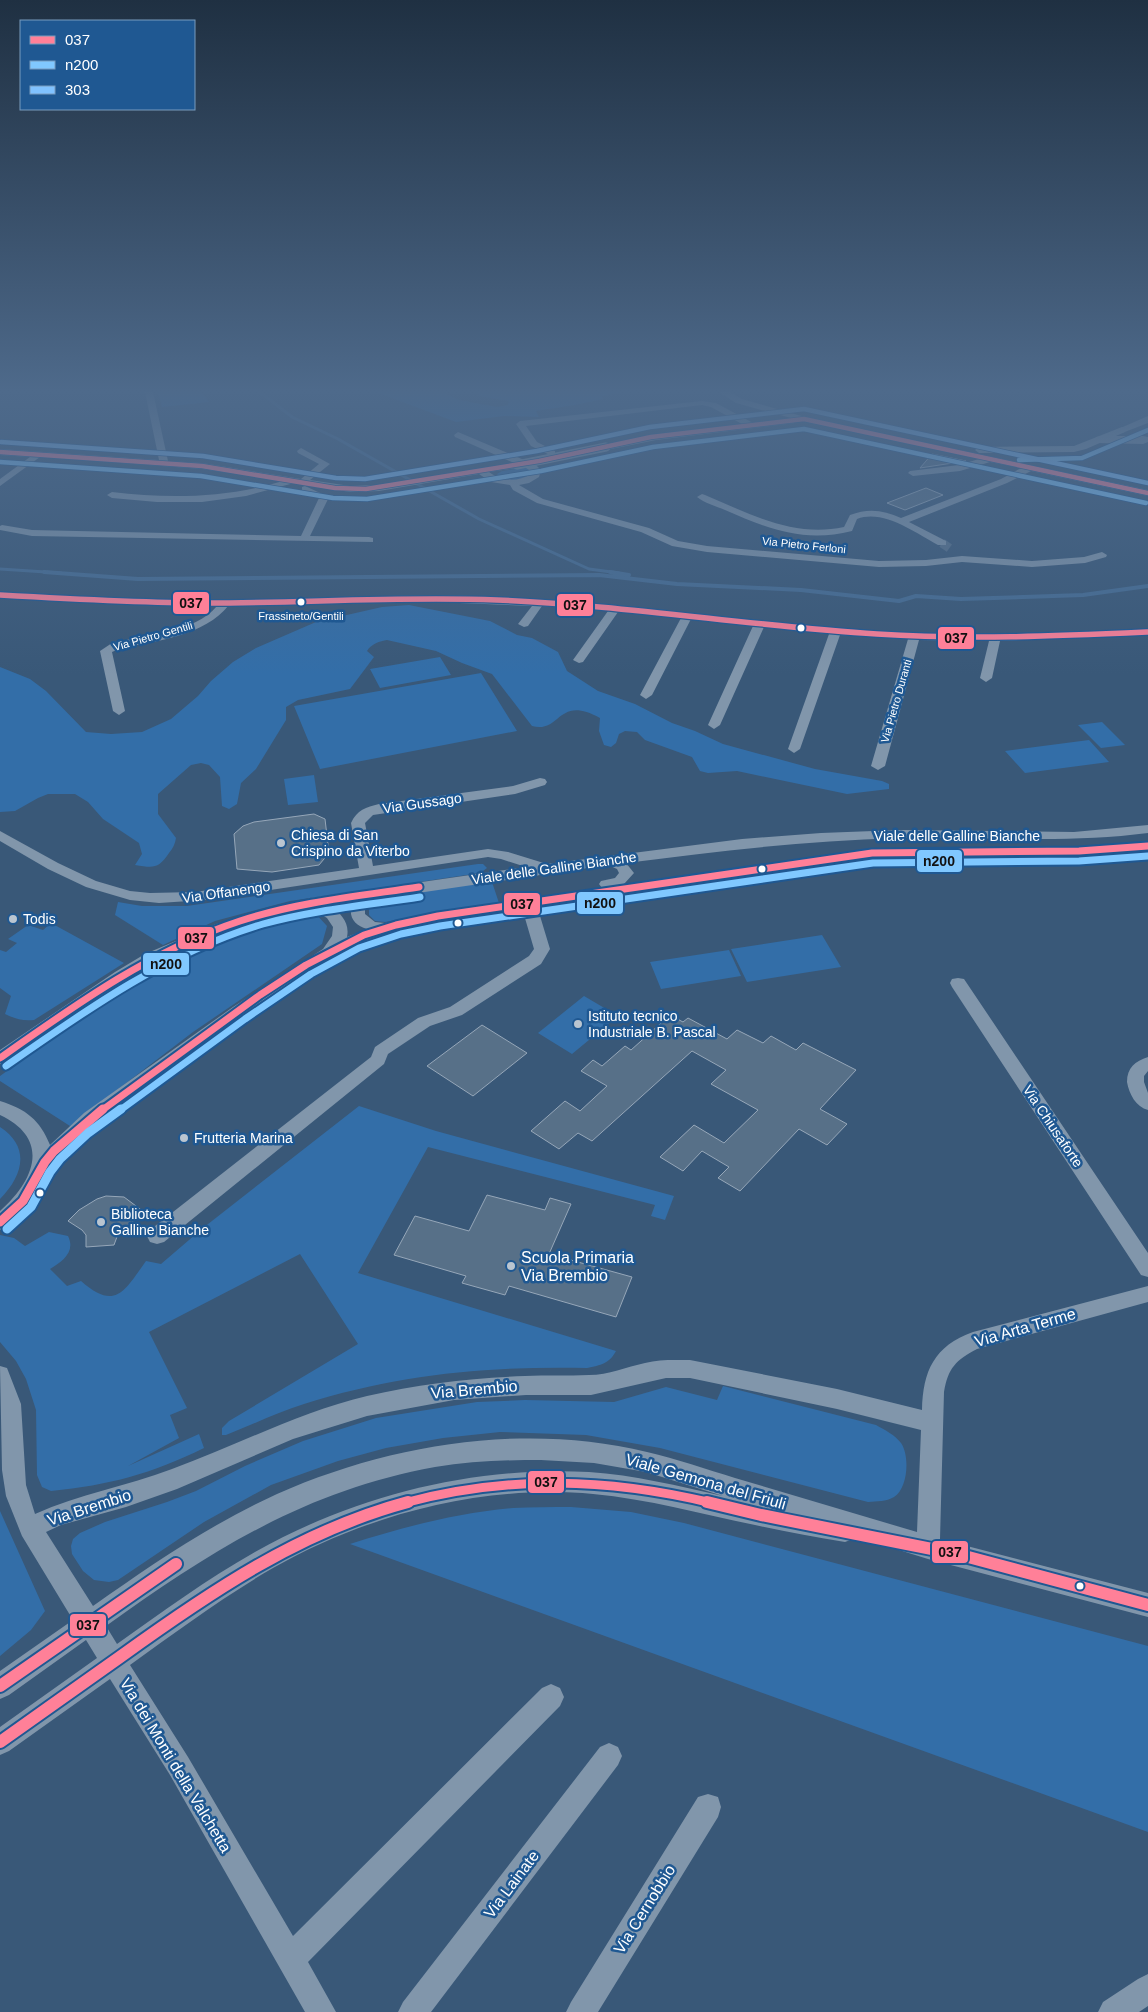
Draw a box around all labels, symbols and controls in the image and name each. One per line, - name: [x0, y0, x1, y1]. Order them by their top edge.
- legend: [20, 20, 195, 110]
- text: 037: [65, 31, 90, 48]
- text: n200: [65, 56, 98, 73]
- text: 303: [65, 81, 90, 98]
- street label: Via Pietro Ferloni: [762, 535, 846, 555]
- line badge: 037: [172, 591, 210, 615]
- line badge: 037: [556, 593, 594, 617]
- text: 037: [179, 595, 203, 611]
- marker: Frassineto/Gentili: [296, 597, 306, 607]
- text: 037: [563, 597, 587, 613]
- place label: Frassineto/Gentili: [258, 610, 344, 622]
- street label: Via Pietro Gentili: [112, 619, 194, 653]
- unlabelled marker: [796, 623, 806, 633]
- line badge: 037: [937, 626, 975, 650]
- text: 037: [944, 630, 968, 646]
- street label: Via Pietro Duranti: [878, 658, 914, 744]
- street label: Via Gussago: [381, 789, 463, 816]
- place label: Chiesa di San Crispino da Viterbo: [291, 827, 410, 859]
- street label: Viale delle Galline Bianche: [874, 828, 1040, 844]
- marker: Chiesa di San Crispino da Viterbo: [275, 837, 287, 849]
- street label: Viale delle Galline Bianche: [471, 848, 638, 887]
- line badge: n200: [916, 849, 963, 873]
- text: n200: [923, 853, 955, 869]
- unlabelled marker: [757, 864, 767, 874]
- street label: Via Offanengo: [181, 878, 271, 906]
- line badge: n200: [576, 891, 624, 915]
- line badge: 037: [503, 892, 541, 916]
- text: n200: [584, 895, 616, 911]
- text: 037: [510, 896, 534, 912]
- place label: Todis: [23, 911, 56, 927]
- marker: Todis: [7, 913, 19, 925]
- unlabelled marker: [453, 918, 463, 928]
- line badge: 037: [177, 926, 215, 950]
- text: 037: [184, 930, 208, 946]
- line badge: n200: [142, 952, 190, 976]
- text: n200: [150, 956, 182, 972]
- place label: Istituto tecnico Industriale B. Pascal: [588, 1008, 716, 1040]
- marker: Istituto tecnico Industriale B. Pascal: [572, 1018, 584, 1030]
- street label: Via Chiusaforte: [1020, 1082, 1086, 1170]
- place label: Frutteria Marina: [194, 1130, 293, 1146]
- marker: Frutteria Marina: [178, 1132, 190, 1144]
- unlabelled marker: [35, 1188, 45, 1198]
- place label: Biblioteca Galline Bianche: [111, 1206, 209, 1238]
- marker: Biblioteca Galline Bianche: [95, 1216, 107, 1228]
- place label: Scuola Primaria Via Brembio: [521, 1249, 634, 1284]
- marker: Scuola Primaria Via Brembio: [505, 1260, 517, 1272]
- street label: Via Arta Terme: [973, 1305, 1078, 1350]
- street label: Via Brembio: [430, 1377, 518, 1402]
- street label: Viale Gemona del Friuli: [624, 1450, 788, 1513]
- line badge: 037: [527, 1470, 565, 1494]
- text: 037: [534, 1474, 558, 1490]
- street label: Via Brembio: [45, 1486, 133, 1529]
- line badge: 037: [931, 1540, 969, 1564]
- text: 037: [938, 1544, 962, 1560]
- unlabelled marker: [1075, 1581, 1085, 1591]
- line badge: 037: [69, 1613, 107, 1637]
- text: 037: [76, 1617, 100, 1633]
- street label: Via dei Monti della Valchetta: [117, 1675, 235, 1856]
- street label: Via Lainate: [481, 1847, 542, 1921]
- street label: Via Cernobbio: [610, 1862, 678, 1957]

